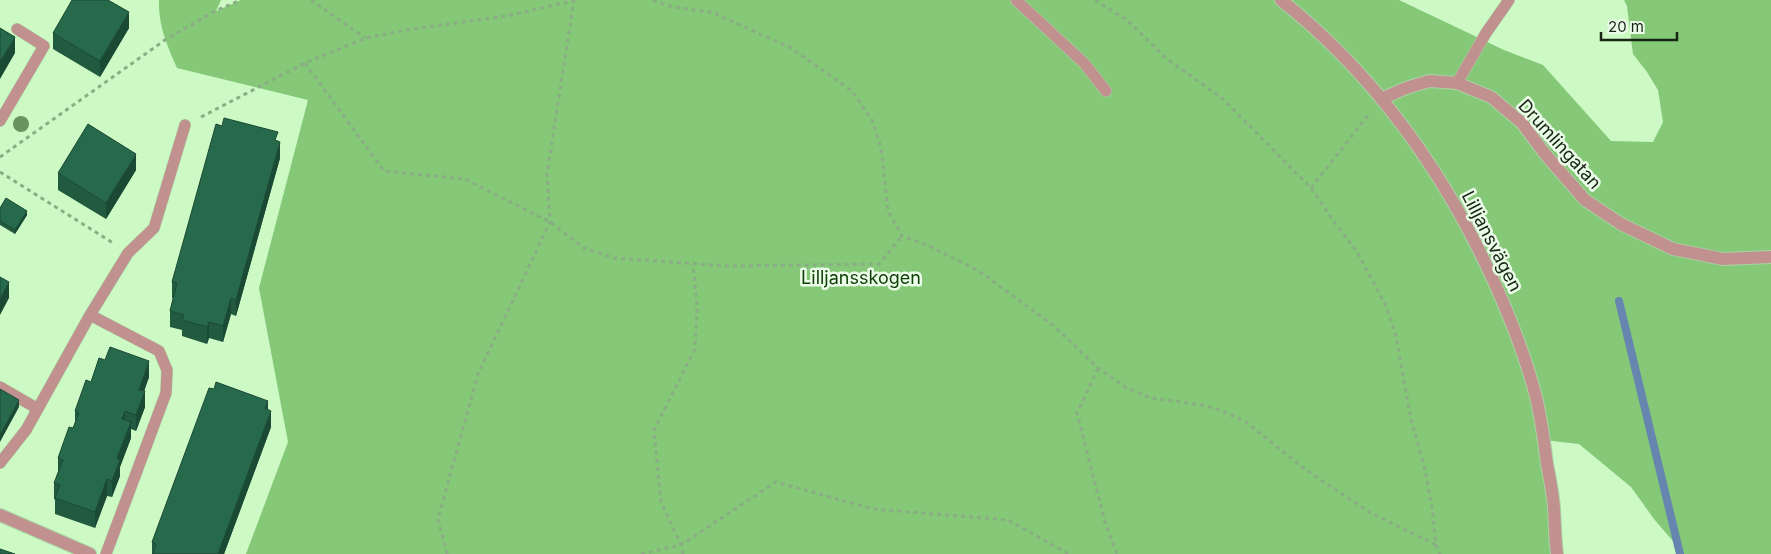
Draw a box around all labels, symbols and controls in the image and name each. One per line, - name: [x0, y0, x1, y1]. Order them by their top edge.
- scale bar: [1601, 10, 1677, 42]
- text: 20 m: [1608, 17, 1644, 36]
- street label: Drumlingatan: [1514, 95, 1606, 193]
- street label: Lilljansvägen: [1458, 187, 1526, 295]
- park label: Lilljansskogen: [801, 267, 921, 288]

